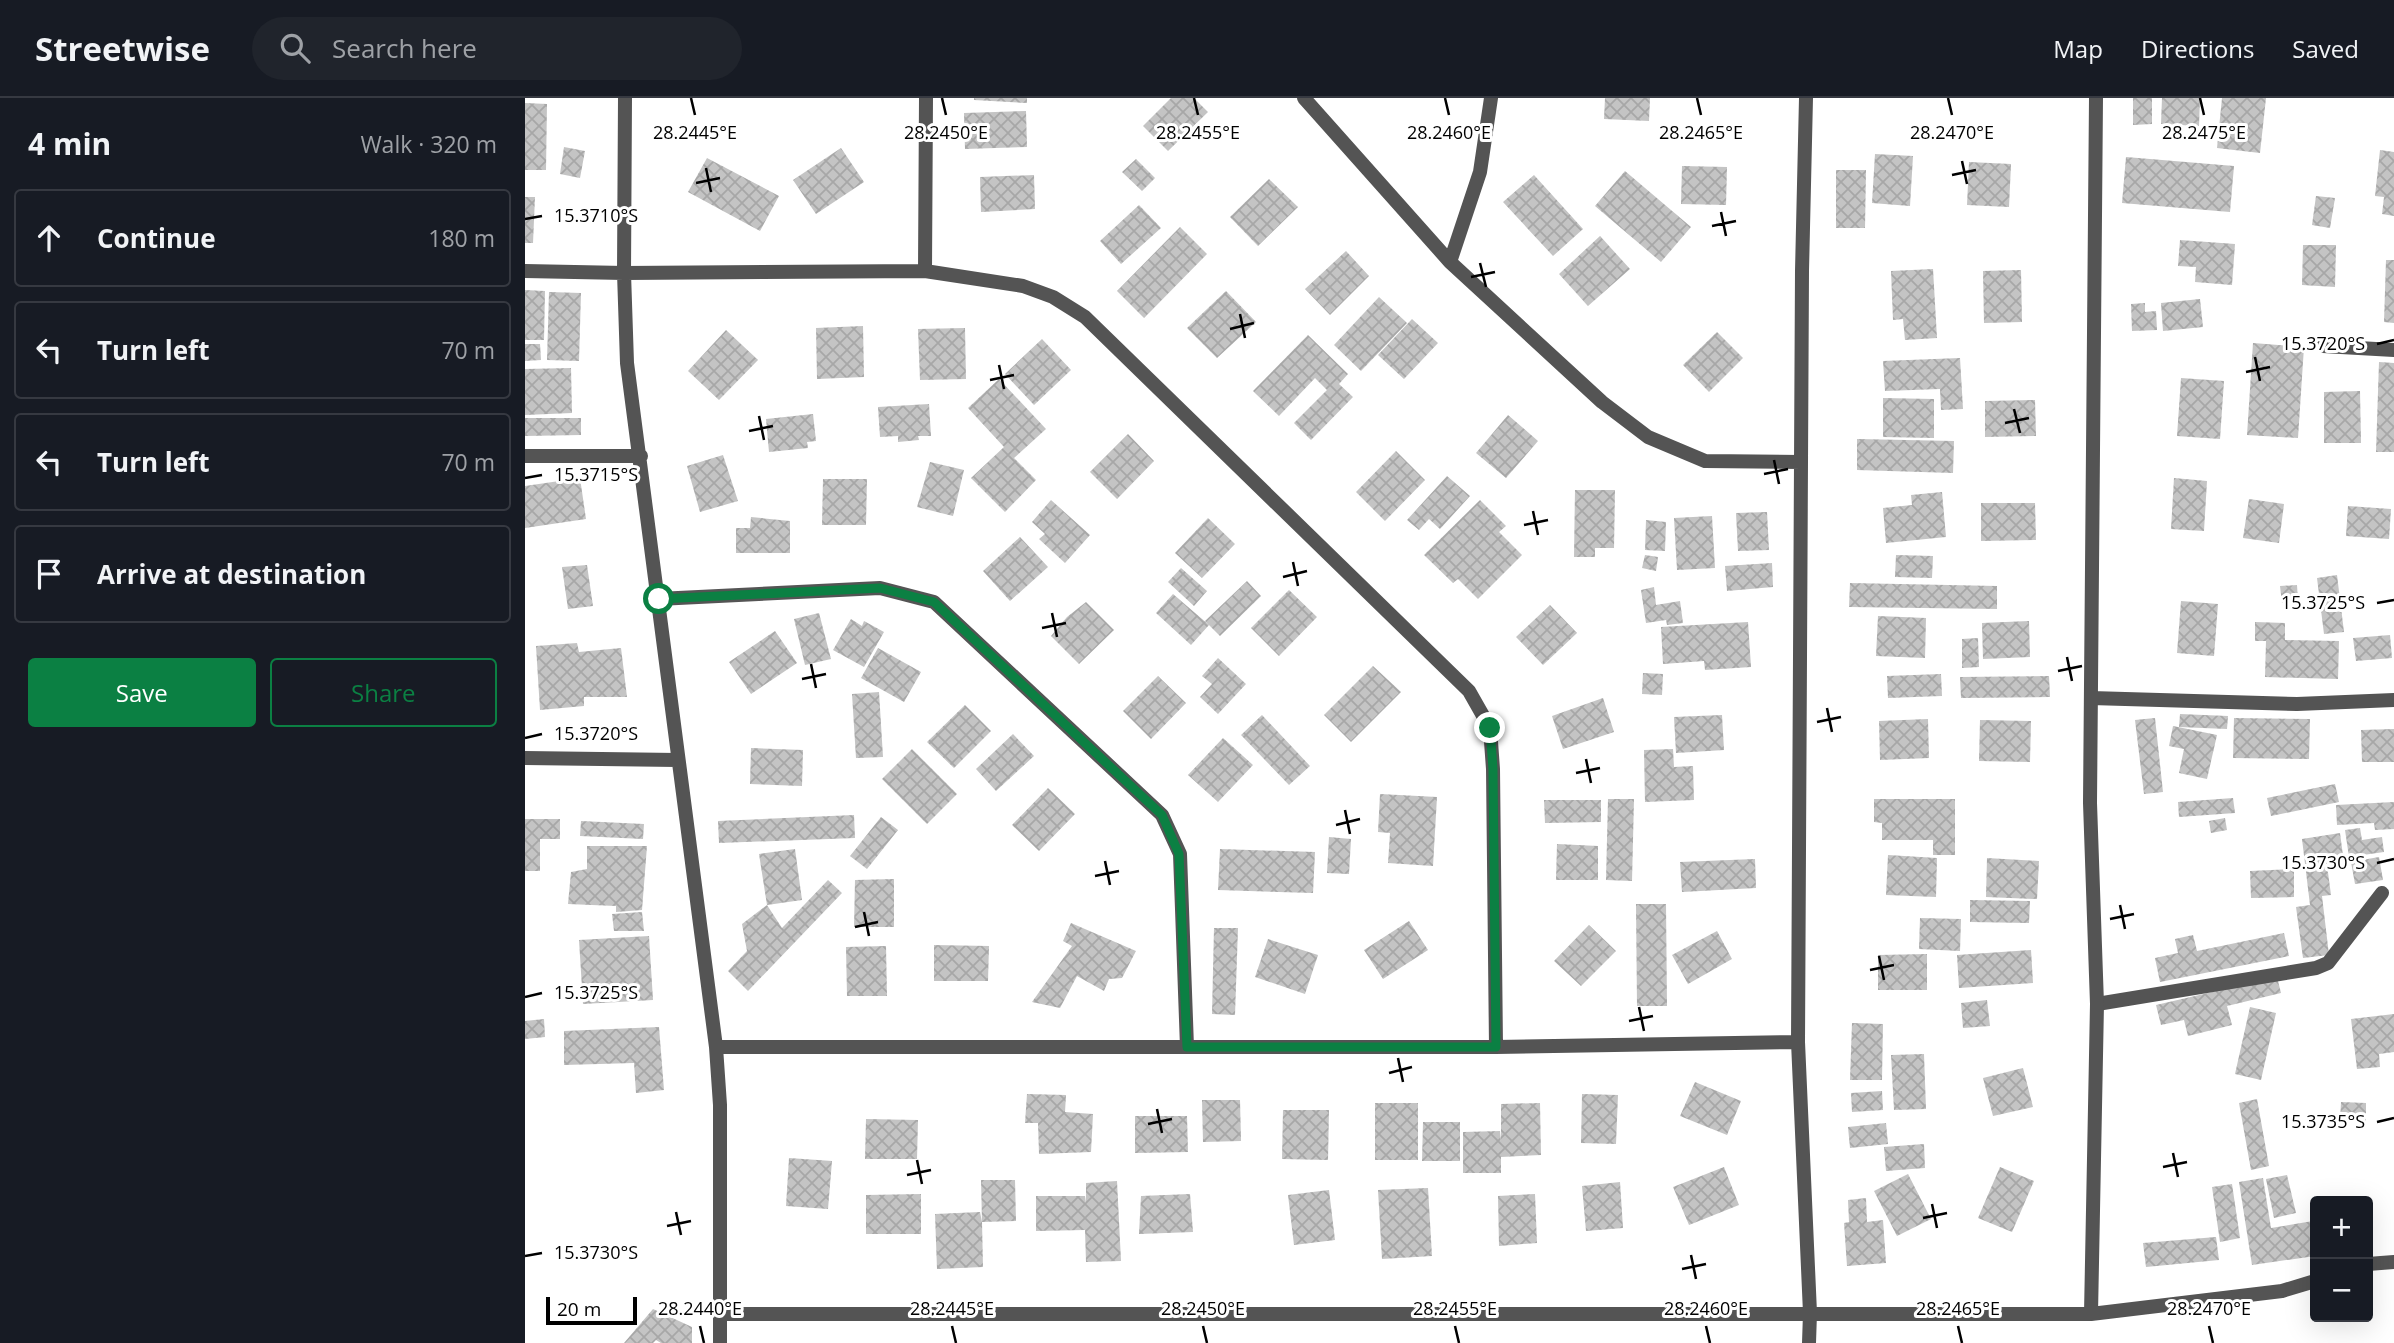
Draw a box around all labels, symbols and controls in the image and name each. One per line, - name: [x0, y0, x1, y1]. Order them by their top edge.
- search box: [252, 17, 742, 80]
- text: Streetwise: [35, 26, 210, 71]
- icon: search: [276, 29, 314, 67]
- text: Search here: [332, 30, 477, 66]
- text: Map: [2053, 32, 2103, 65]
- text: Directions: [2141, 32, 2254, 65]
- text: Saved: [2292, 32, 2359, 65]
- text: 28.2445°E: [653, 120, 737, 144]
- text: 28.2450°E: [904, 120, 988, 144]
- text: 28.2455°E: [1156, 120, 1240, 144]
- text: 28.2460°E: [1407, 120, 1491, 144]
- text: 28.2465°E: [1659, 120, 1743, 144]
- text: 28.2470°E: [1910, 120, 1994, 144]
- text: 28.2475°E: [2162, 120, 2246, 144]
- text: 4 min: [28, 123, 111, 164]
- text: Walk · 320 m: [360, 128, 497, 160]
- text: 15.3710°S: [554, 203, 638, 227]
- icon: ahead: [30, 219, 68, 257]
- text: Continue: [97, 220, 216, 256]
- text: 180 m: [428, 222, 495, 254]
- icon: left: [30, 331, 68, 369]
- text: 15.3720°S: [2281, 331, 2365, 355]
- text: Turn left: [97, 332, 209, 368]
- text: 70 m: [441, 334, 495, 366]
- icon: left: [30, 443, 68, 481]
- text: Turn left: [97, 444, 209, 480]
- text: 70 m: [441, 446, 495, 478]
- text: 15.3715°S: [554, 462, 638, 486]
- icon: arrive: [30, 555, 68, 593]
- text: Arrive at destination: [97, 556, 366, 592]
- route start: [643, 583, 674, 614]
- text: 15.3725°S: [2281, 590, 2365, 614]
- button: Save: [28, 658, 256, 727]
- button: Share: [270, 658, 497, 727]
- route end: [1474, 712, 1505, 743]
- text: 15.3720°S: [554, 721, 638, 745]
- text: 15.3730°S: [2281, 850, 2365, 874]
- text: 15.3725°S: [554, 980, 638, 1004]
- text: 15.3735°S: [2281, 1109, 2365, 1133]
- map controls: [2310, 1196, 2373, 1322]
- button: +: [2310, 1196, 2373, 1259]
- text: 15.3730°S: [554, 1240, 638, 1264]
- button: −: [2310, 1259, 2373, 1322]
- scale bar: [546, 1294, 637, 1326]
- text: 20 m: [557, 1296, 601, 1322]
- text: 28.2440°E: [658, 1296, 742, 1320]
- text: 28.2445°E: [910, 1296, 994, 1320]
- text: 28.2450°E: [1161, 1296, 1245, 1320]
- text: 28.2455°E: [1413, 1296, 1497, 1320]
- text: 28.2460°E: [1664, 1296, 1748, 1320]
- text: 28.2465°E: [1916, 1296, 2000, 1320]
- text: 28.2470°E: [2167, 1296, 2251, 1320]

